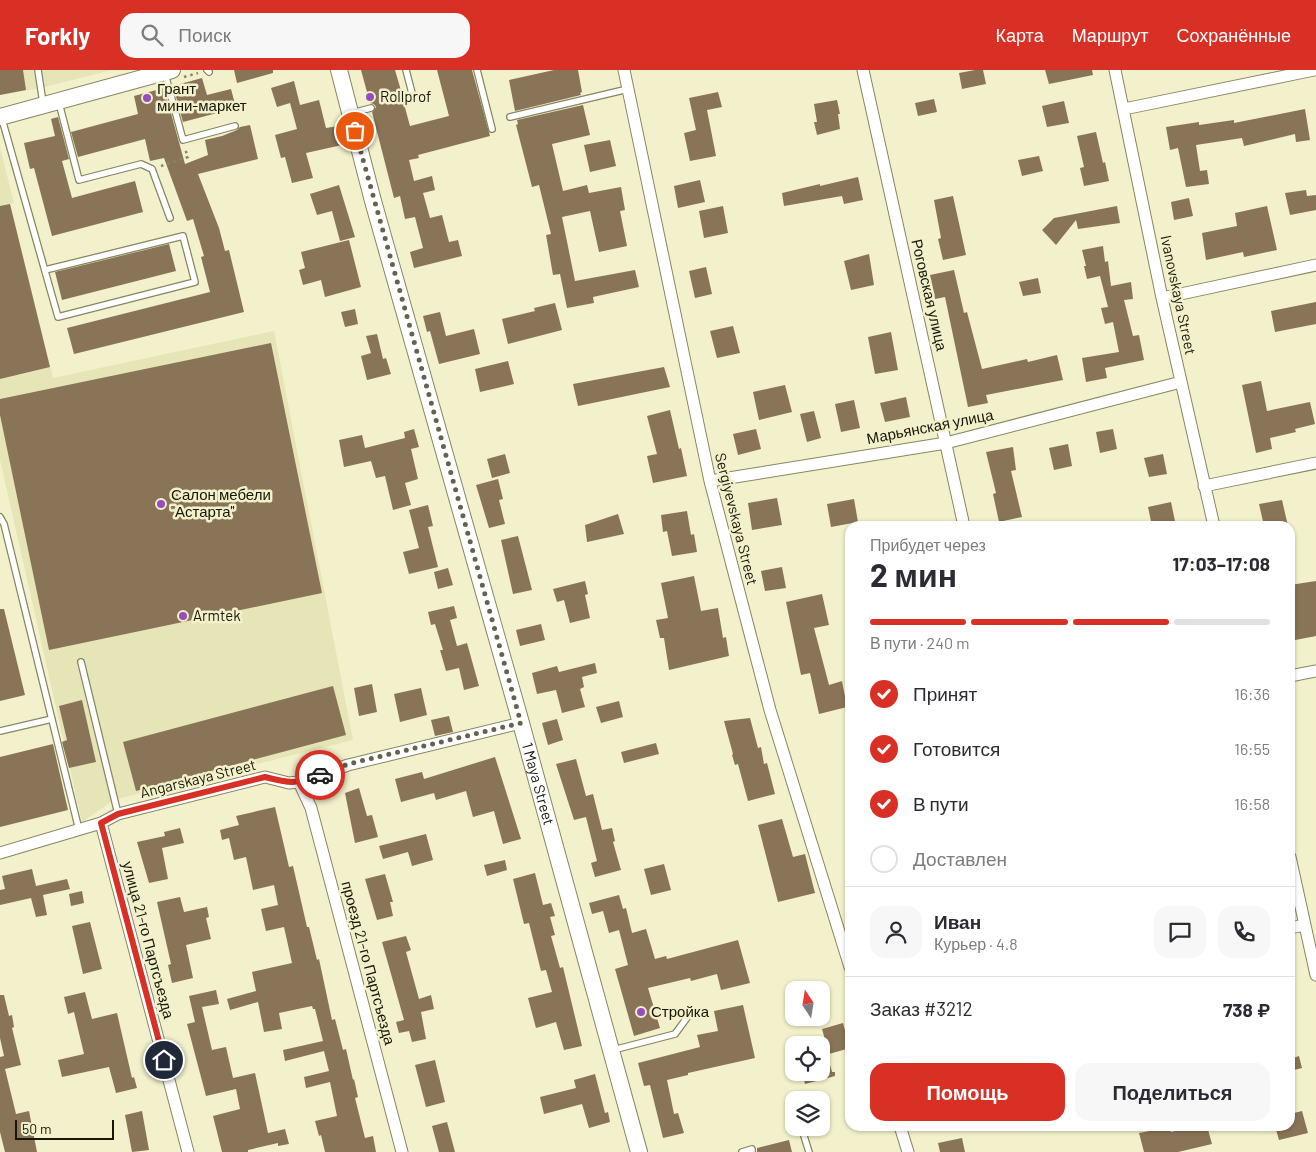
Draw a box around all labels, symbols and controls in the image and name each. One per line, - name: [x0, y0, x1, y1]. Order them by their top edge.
- search box: [120, 13, 470, 58]
- text: Forkly: [25, 21, 90, 50]
- icon: search: [138, 21, 166, 49]
- text: Поиск: [178, 23, 231, 46]
- text: Карта: [996, 24, 1044, 46]
- text: Маршрут: [1072, 24, 1148, 46]
- text: Сохранённые: [1176, 24, 1291, 46]
- place label: Грант мини-маркет: [157, 79, 247, 114]
- place label: Rollprof: [380, 87, 431, 105]
- marker: Rollprof: [364, 91, 376, 103]
- marker: Грант мини-маркет: [141, 92, 153, 104]
- pin: [334, 110, 376, 152]
- icon: bag: [341, 117, 369, 145]
- street label: Ivanovskaya Street: [1158, 233, 1200, 356]
- street label: Роговская улица: [908, 237, 952, 353]
- street label: Марьянская улица: [865, 405, 995, 447]
- street label: Sergiyevskaya Street: [712, 451, 762, 587]
- place label: Салон мебели "Астарта": [171, 485, 271, 520]
- marker: Салон мебели "Астарта": [155, 498, 167, 510]
- text: Прибудет через: [870, 535, 986, 554]
- text: 17:03–17:08: [1173, 552, 1270, 575]
- text: 2 мин: [870, 555, 957, 593]
- place label: Armtek: [193, 606, 241, 624]
- marker: Armtek: [177, 610, 189, 622]
- text: В пути · 240 m: [870, 633, 969, 652]
- icon: check: [870, 680, 898, 708]
- text: Принят: [913, 682, 977, 705]
- text: 16:36: [1234, 684, 1270, 703]
- icon: check: [870, 735, 898, 763]
- text: Готовится: [913, 737, 1000, 760]
- text: 16:55: [1234, 739, 1270, 758]
- street label: 1 Maya Street: [519, 740, 559, 827]
- courier: [295, 750, 345, 800]
- street label: Angarskaya Street: [138, 755, 258, 801]
- icon: car: [306, 761, 334, 789]
- icon: check: [870, 790, 898, 818]
- text: В пути: [913, 792, 969, 815]
- text: 16:58: [1234, 794, 1270, 813]
- text: Доставлен: [913, 847, 1007, 870]
- street label: улица 21-го Партсъезда: [119, 859, 179, 1021]
- street label: проезд 21-го Партсъезда: [338, 879, 400, 1047]
- button: person: [870, 906, 922, 958]
- button: chat: [1154, 906, 1206, 958]
- button: phone: [1218, 906, 1270, 958]
- text: Иван: [934, 910, 981, 933]
- text: Курьер · 4.8: [934, 934, 1018, 953]
- north arrow: [785, 981, 830, 1026]
- map controls: [785, 981, 830, 1136]
- text: Заказ #3212: [870, 997, 973, 1020]
- text: 738 ₽: [1223, 998, 1270, 1021]
- place label: Стройка: [651, 1002, 710, 1020]
- marker: Стройка: [635, 1006, 647, 1018]
- button: locate: [785, 1036, 830, 1081]
- pin: [143, 1039, 185, 1081]
- icon: home: [150, 1046, 178, 1074]
- button: Помощь: [870, 1063, 1065, 1121]
- button: Поделиться: [1075, 1063, 1270, 1121]
- button: layers: [785, 1091, 830, 1136]
- scale bar: [15, 1117, 114, 1140]
- text: 50 m: [22, 1120, 51, 1137]

